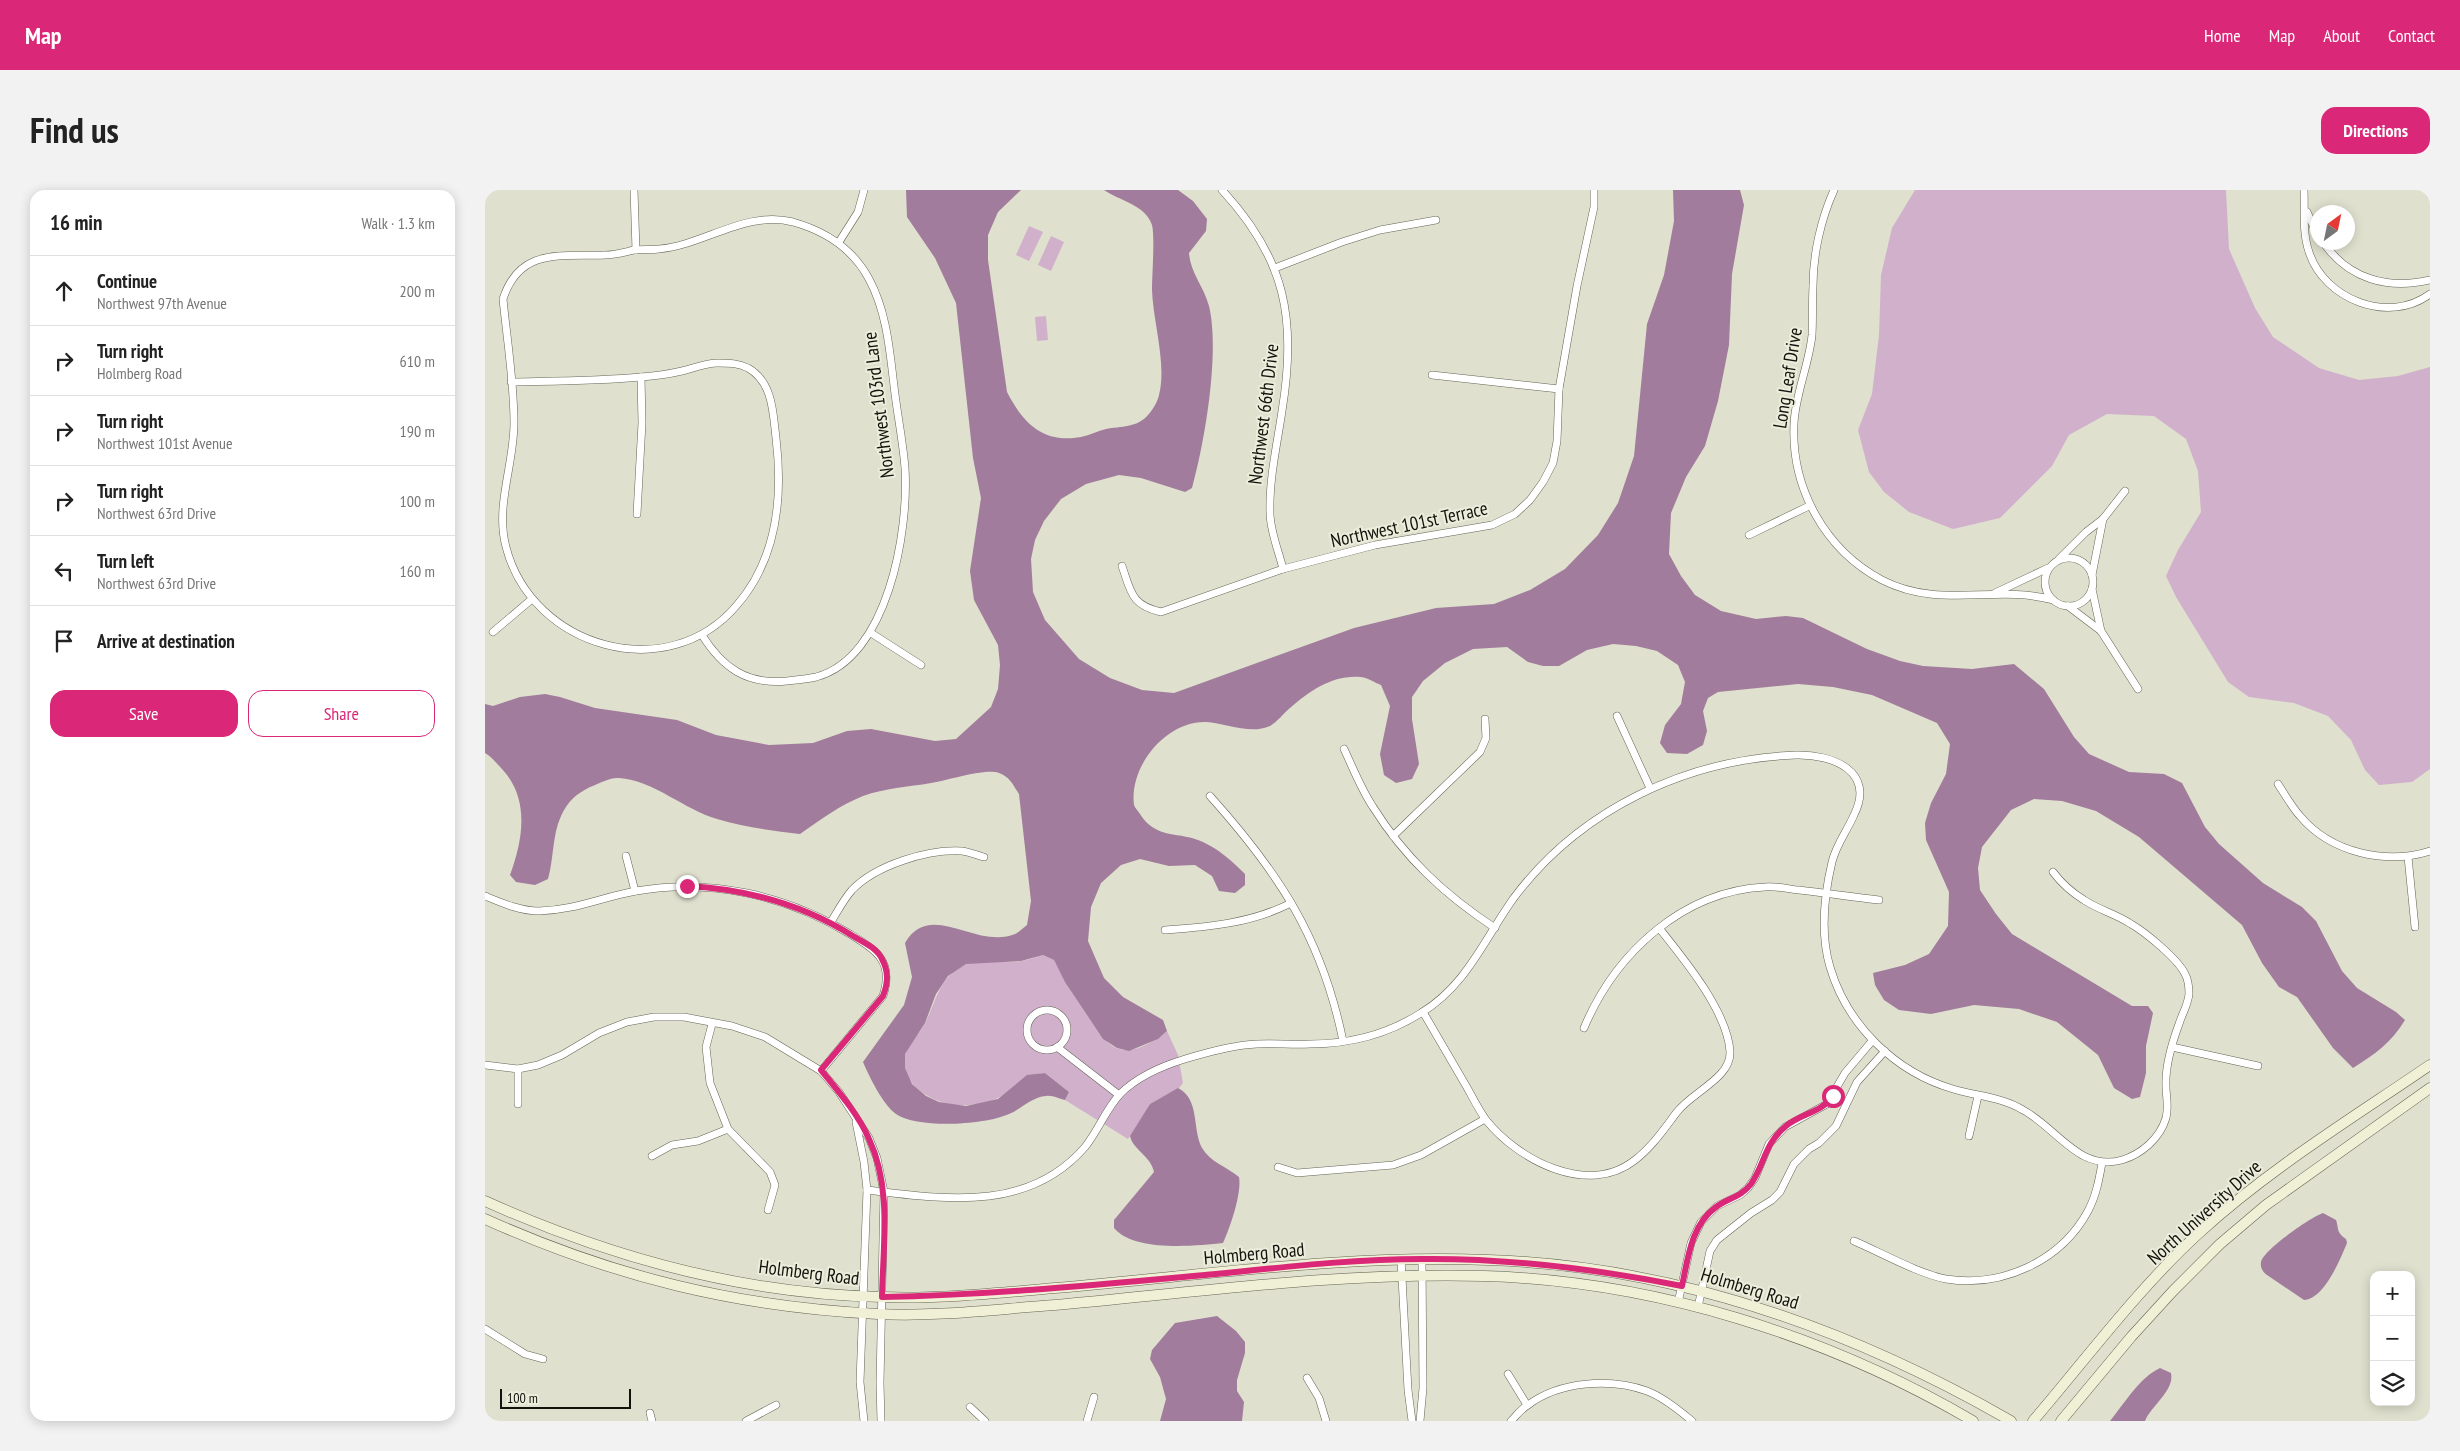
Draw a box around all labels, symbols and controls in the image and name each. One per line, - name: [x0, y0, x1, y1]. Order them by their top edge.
- text: Map: [25, 20, 62, 51]
- text: Home: [2204, 24, 2241, 47]
- text: Map: [2269, 24, 2295, 47]
- text: About: [2323, 24, 2360, 47]
- text: Contact: [2388, 24, 2435, 47]
- text: Find us: [30, 107, 119, 153]
- button: Directions: [2321, 107, 2430, 154]
- north arrow: [2310, 205, 2355, 250]
- text: 16 min: [50, 209, 102, 236]
- text: Walk · 1.3 km: [361, 213, 435, 233]
- text: Continue: [97, 269, 157, 293]
- icon: ahead: [50, 277, 78, 305]
- text: 200 m: [400, 281, 435, 301]
- text: Northwest 97th Avenue: [97, 293, 227, 313]
- street label: Long Leaf Drive: [1767, 326, 1807, 430]
- street label: Northwest 103rd Lane: [857, 331, 899, 479]
- text: Turn right: [97, 339, 163, 363]
- street label: Northwest 66th Drive: [1242, 342, 1284, 486]
- icon: right: [50, 347, 78, 375]
- text: 610 m: [400, 351, 435, 371]
- text: Holmberg Road: [97, 363, 182, 383]
- text: Turn right: [97, 409, 163, 433]
- icon: right: [50, 417, 78, 445]
- text: 190 m: [400, 421, 435, 441]
- text: Northwest 101st Avenue: [97, 433, 233, 453]
- text: Turn right: [97, 479, 163, 503]
- icon: right: [50, 487, 78, 515]
- text: 100 m: [400, 491, 435, 511]
- street label: Northwest 101st Terrace: [1328, 496, 1490, 552]
- text: Northwest 63rd Drive: [97, 503, 216, 523]
- text: Turn left: [97, 549, 154, 573]
- icon: left: [50, 557, 78, 585]
- text: 160 m: [400, 561, 435, 581]
- text: Northwest 63rd Drive: [97, 573, 216, 593]
- icon: arrive: [50, 627, 78, 655]
- text: Arrive at destination: [97, 629, 235, 653]
- button: Save: [50, 690, 238, 737]
- button: Share: [248, 690, 435, 737]
- route end: [676, 875, 699, 898]
- route start: [1822, 1085, 1845, 1108]
- street label: North University Drive: [2142, 1154, 2266, 1270]
- street label: Holmberg Road: [1203, 1237, 1305, 1269]
- street label: Holmberg Road: [757, 1254, 861, 1290]
- street label: Holmberg Road: [1698, 1262, 1802, 1314]
- map controls: [2370, 1271, 2415, 1406]
- button: +: [2370, 1271, 2415, 1316]
- button: −: [2370, 1316, 2415, 1361]
- button: layers: [2370, 1361, 2415, 1406]
- scale bar: [500, 1386, 631, 1409]
- text: 100 m: [507, 1389, 538, 1407]

